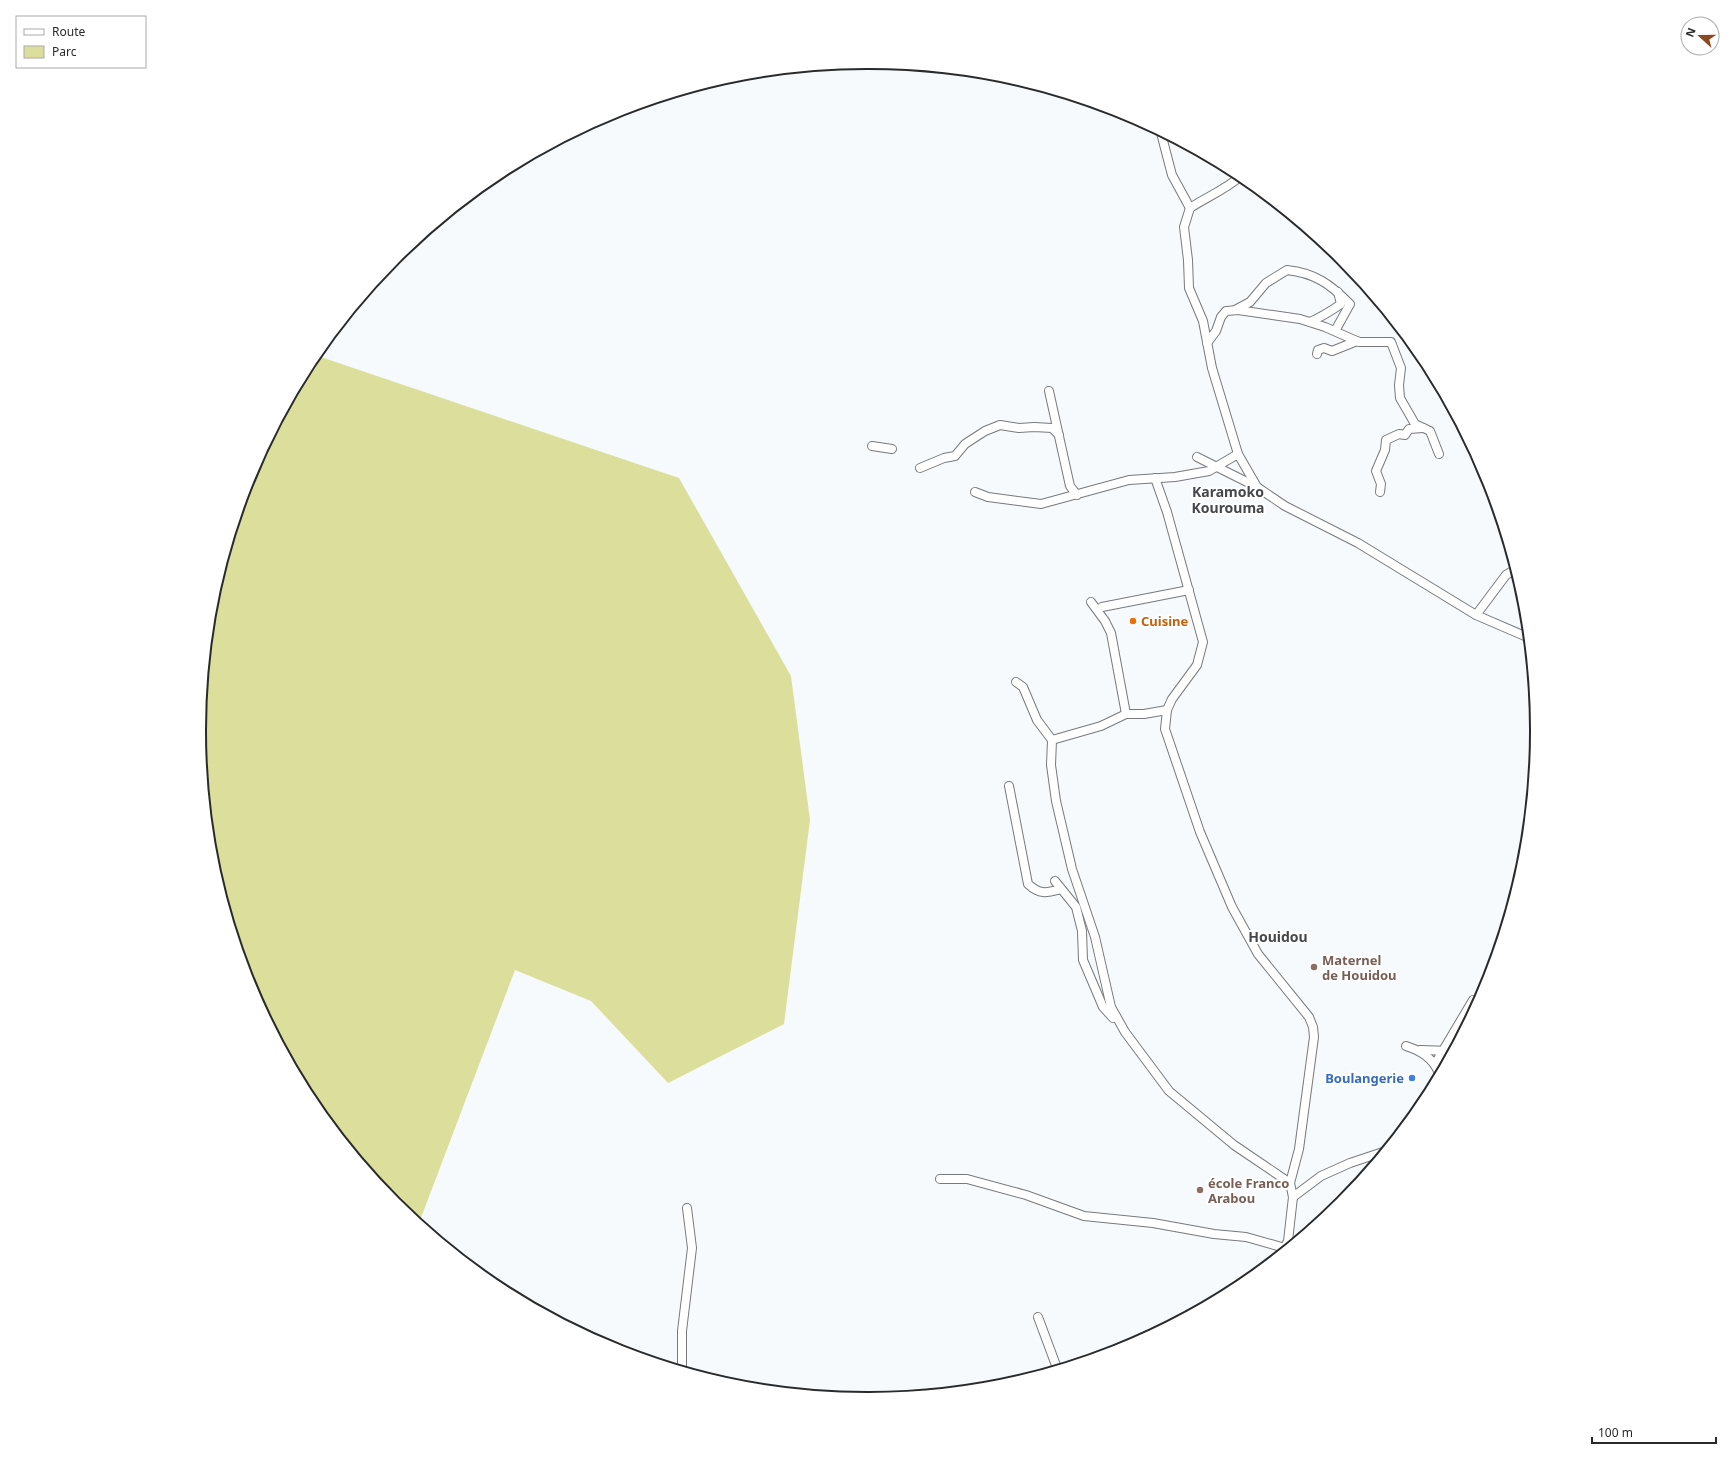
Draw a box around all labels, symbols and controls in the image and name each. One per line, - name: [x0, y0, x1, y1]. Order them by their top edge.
- legend: [16, 16, 146, 68]
- north arrow: [1680, 16, 1720, 56]
- text: Route: [52, 23, 85, 40]
- text: N: [1682, 25, 1699, 39]
- text: Parc: [52, 43, 77, 60]
- district label: Karamoko Kourouma: [1191, 482, 1265, 517]
- place label: Cuisine: [1141, 612, 1189, 630]
- marker: Cuisine: [1128, 616, 1138, 626]
- district label: Houidou: [1248, 927, 1308, 946]
- place label: Maternel de Houidou: [1322, 951, 1397, 984]
- marker: Maternel de Houidou: [1309, 962, 1319, 972]
- place label: Boulangerie: [1325, 1069, 1404, 1087]
- marker: Boulangerie: [1407, 1073, 1417, 1083]
- place label: école Franco Arabou: [1208, 1174, 1289, 1207]
- marker: école Franco Arabou: [1195, 1185, 1205, 1195]
- scale bar: [1592, 1419, 1716, 1445]
- text: 100 m: [1598, 1424, 1633, 1441]

